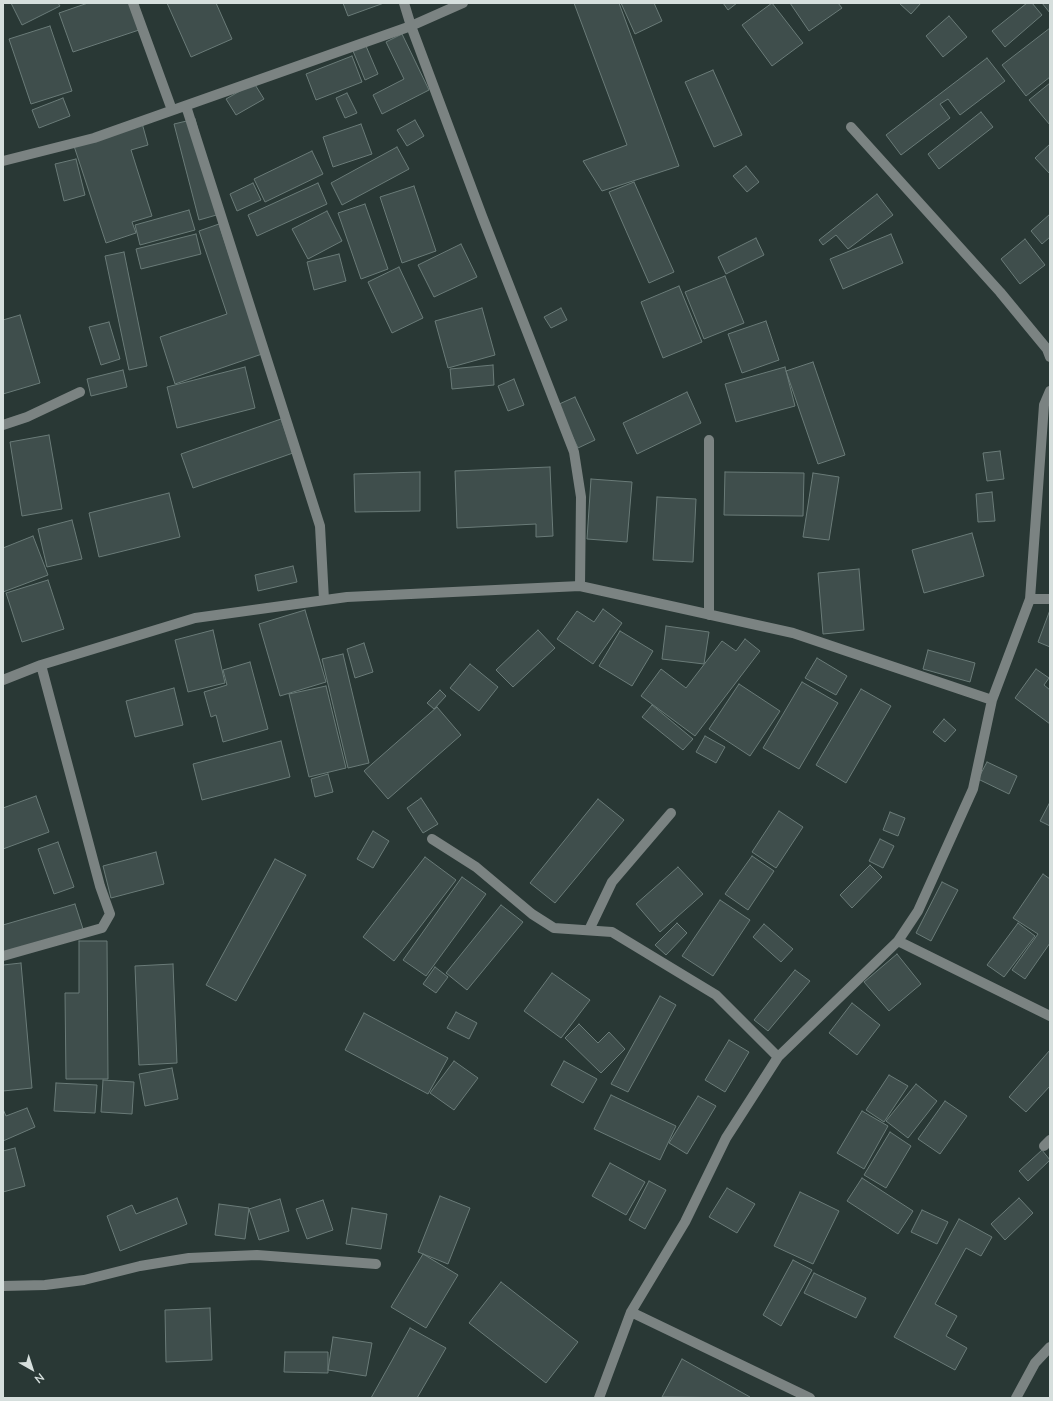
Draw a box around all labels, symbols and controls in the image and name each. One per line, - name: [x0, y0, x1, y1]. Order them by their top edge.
- north arrow: [12, 1349, 52, 1389]
- text: N: [32, 1371, 47, 1386]

